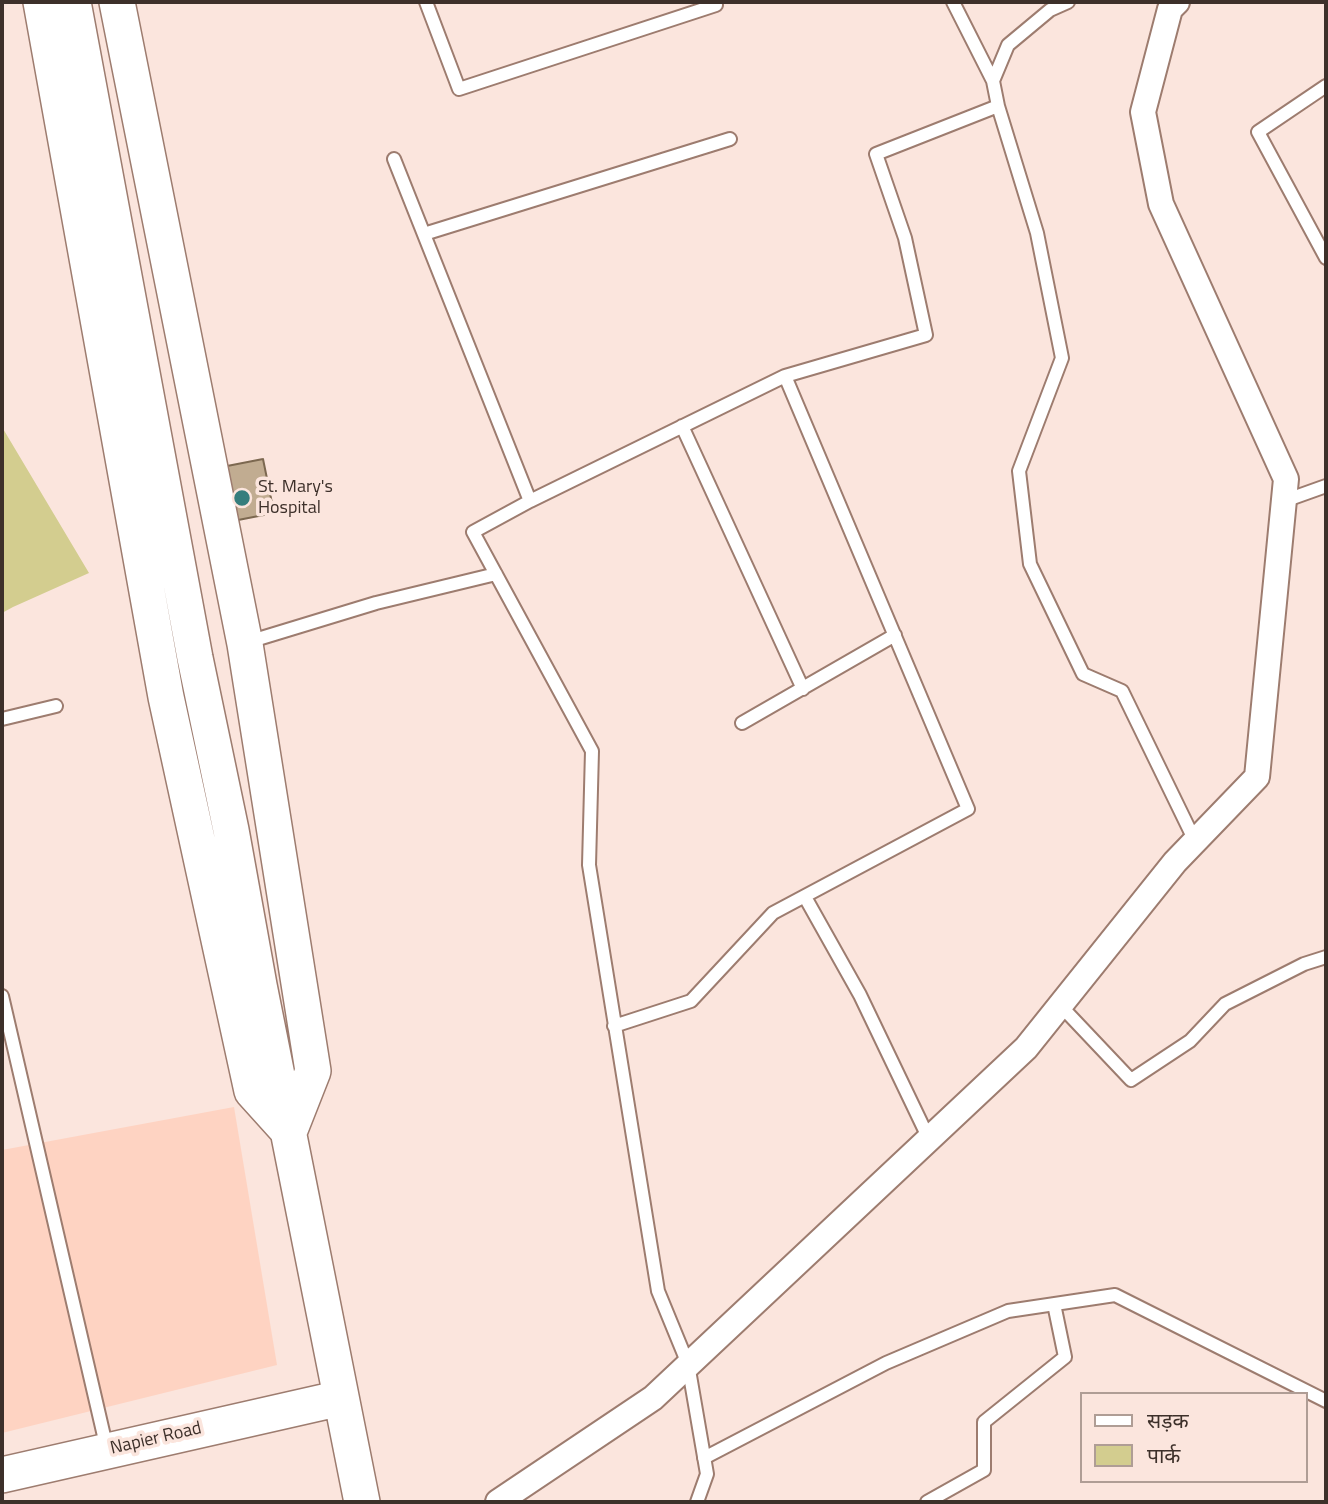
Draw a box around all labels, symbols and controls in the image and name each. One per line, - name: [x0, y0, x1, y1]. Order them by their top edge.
- place label: St. Mary's Hospital: [258, 477, 333, 520]
- marker: St. Mary's Hospital: [232, 488, 252, 508]
- legend: [1080, 1392, 1307, 1483]
- text: सड़क: [1147, 1404, 1189, 1436]
- street label: Napier Road: [108, 1418, 204, 1460]
- text: पार्क: [1147, 1439, 1181, 1471]

